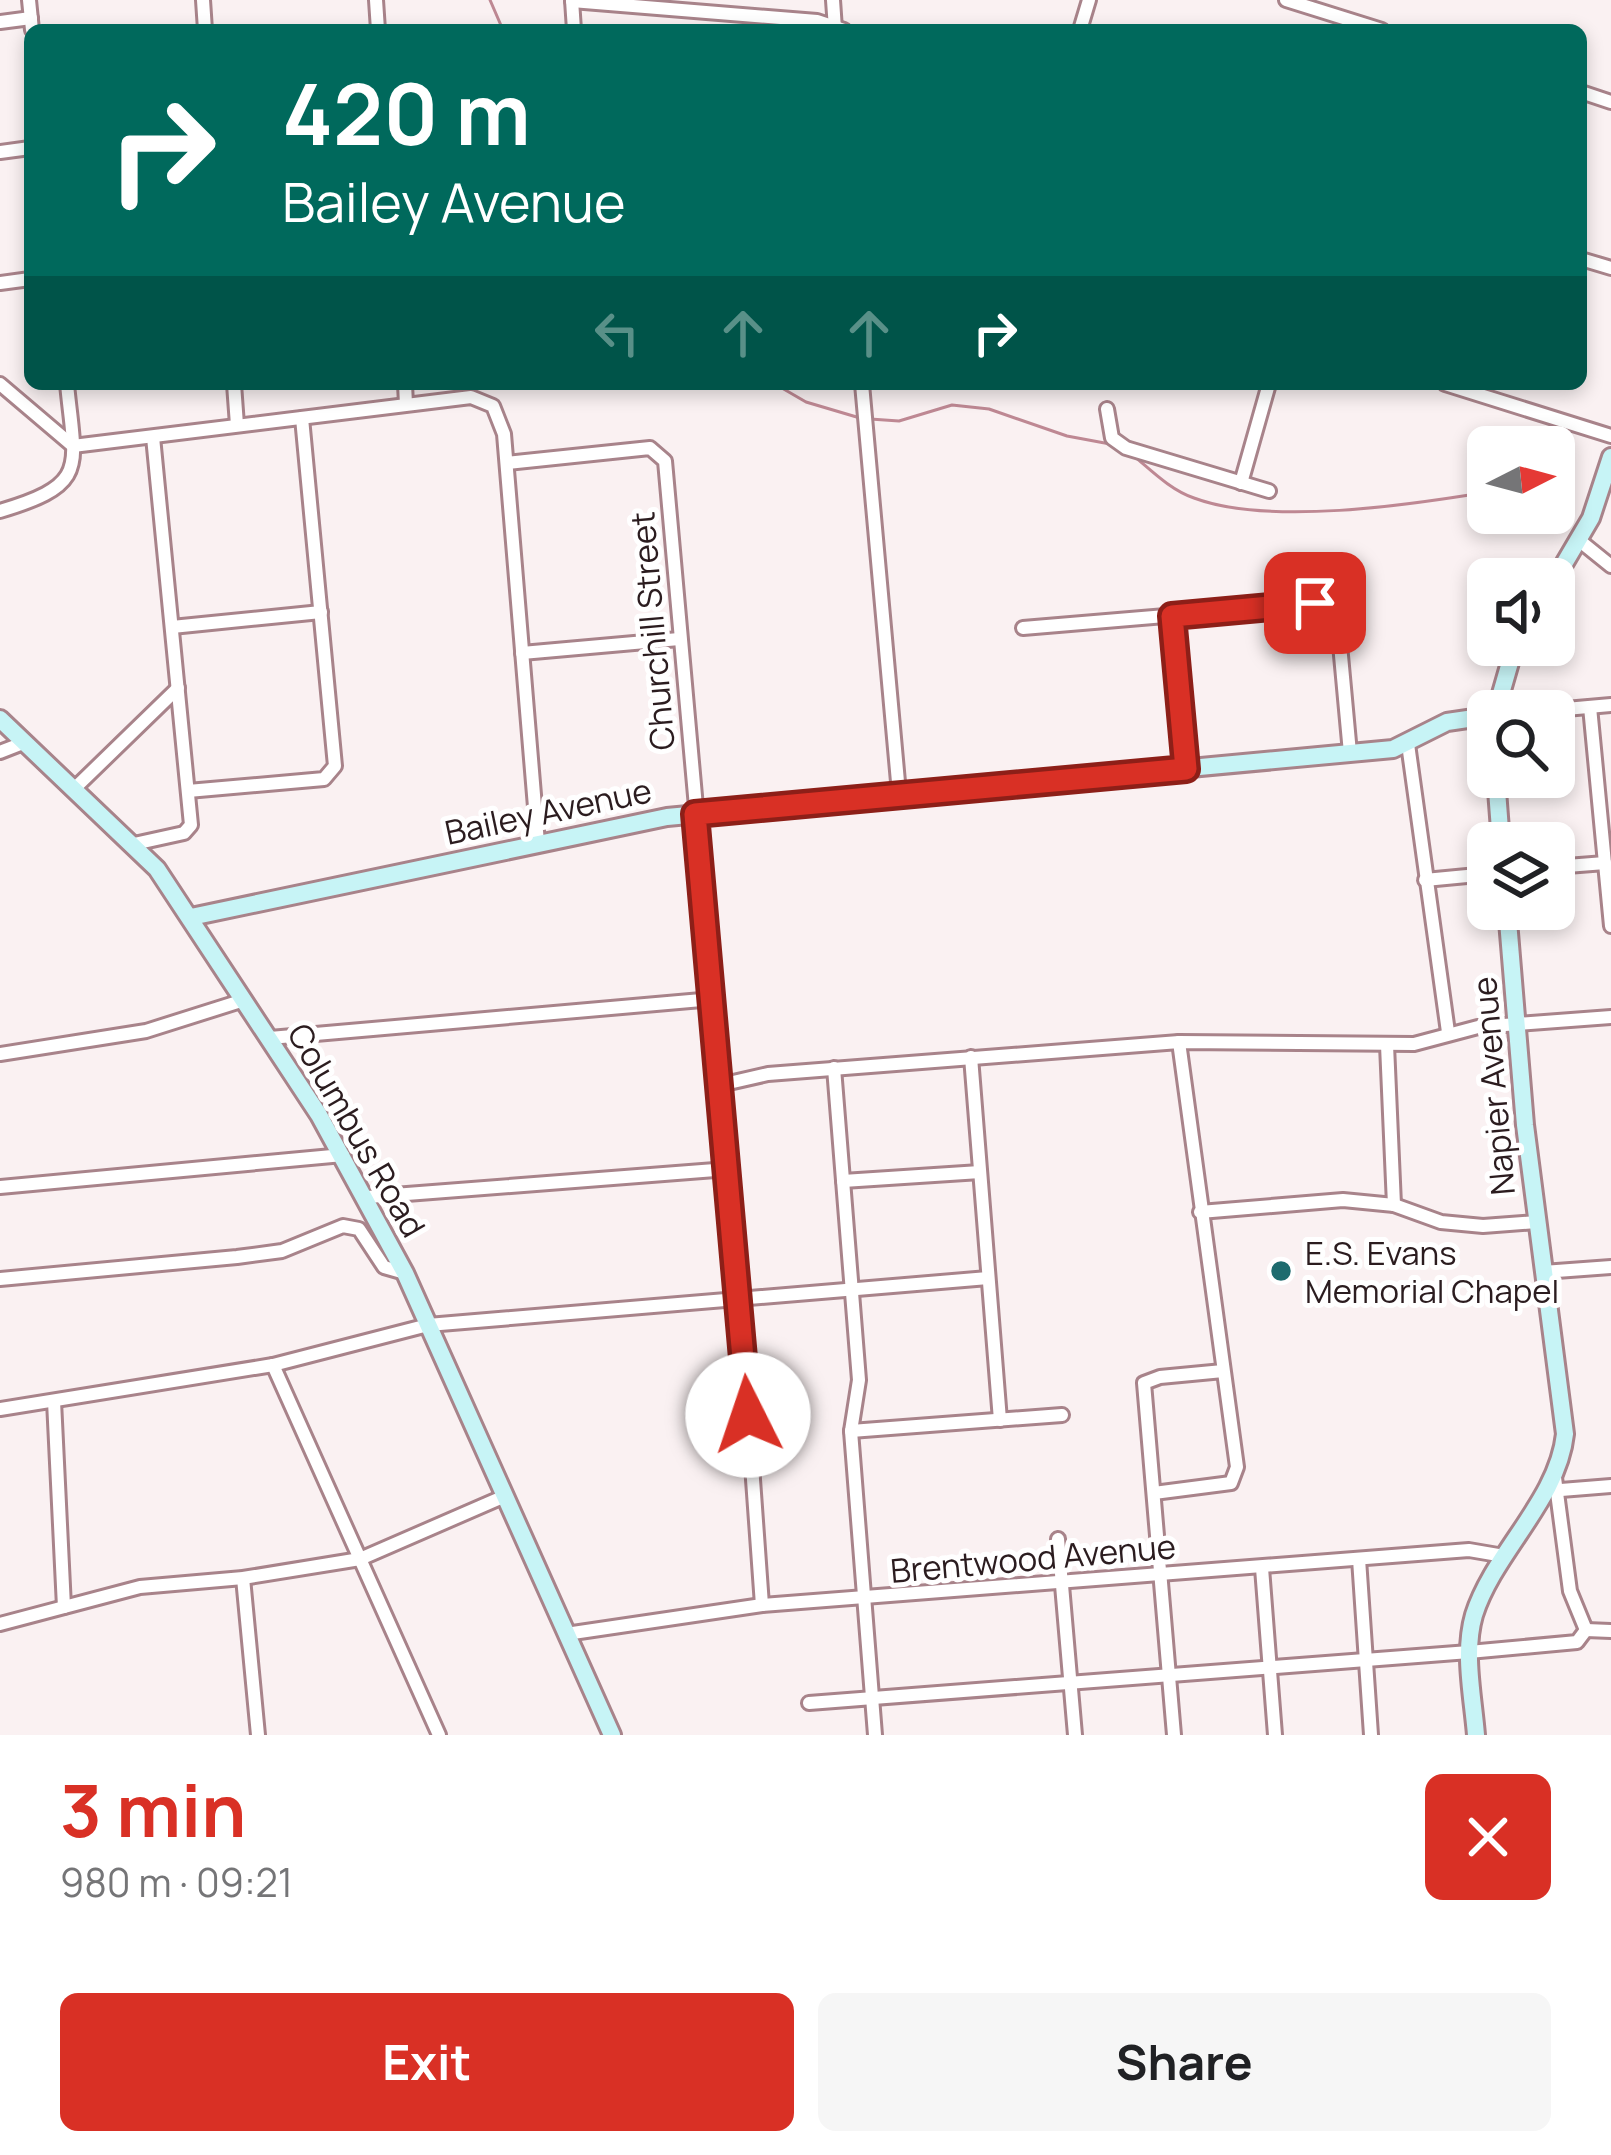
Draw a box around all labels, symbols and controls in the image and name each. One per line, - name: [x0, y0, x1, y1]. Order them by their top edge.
- text: 420 m: [282, 55, 531, 170]
- icon: right: [84, 72, 240, 228]
- text: Bailey Avenue: [282, 164, 626, 238]
- icon: left: [584, 300, 650, 366]
- icon: ahead: [710, 300, 776, 366]
- icon: ahead: [836, 300, 902, 366]
- icon: right: [962, 300, 1028, 366]
- north arrow: [1467, 426, 1575, 534]
- map controls: [1467, 426, 1575, 930]
- street label: Churchill Street: [619, 510, 685, 752]
- pin: [1264, 552, 1366, 654]
- button: sound: [1467, 558, 1575, 666]
- icon: arrive: [1282, 570, 1348, 636]
- button: search: [1467, 690, 1575, 798]
- street label: Bailey Avenue: [441, 767, 655, 855]
- button: layers: [1467, 822, 1575, 930]
- street label: Napier Avenue: [1461, 975, 1525, 1197]
- street label: Columbus Road: [278, 1015, 436, 1245]
- place label: E.S. Evans Memorial Chapel: [1305, 1230, 1559, 1313]
- marker: E.S. Evans Memorial Chapel: [1268, 1258, 1294, 1284]
- position arrow: [685, 1352, 811, 1478]
- street label: Brentwood Avenue: [888, 1523, 1178, 1593]
- text: 3 min: [60, 1760, 246, 1859]
- button: close: [1425, 1774, 1551, 1900]
- text: 980 m · 09:21: [60, 1855, 293, 1909]
- button: Exit: [60, 1993, 794, 2131]
- button: Share: [818, 1993, 1551, 2131]

